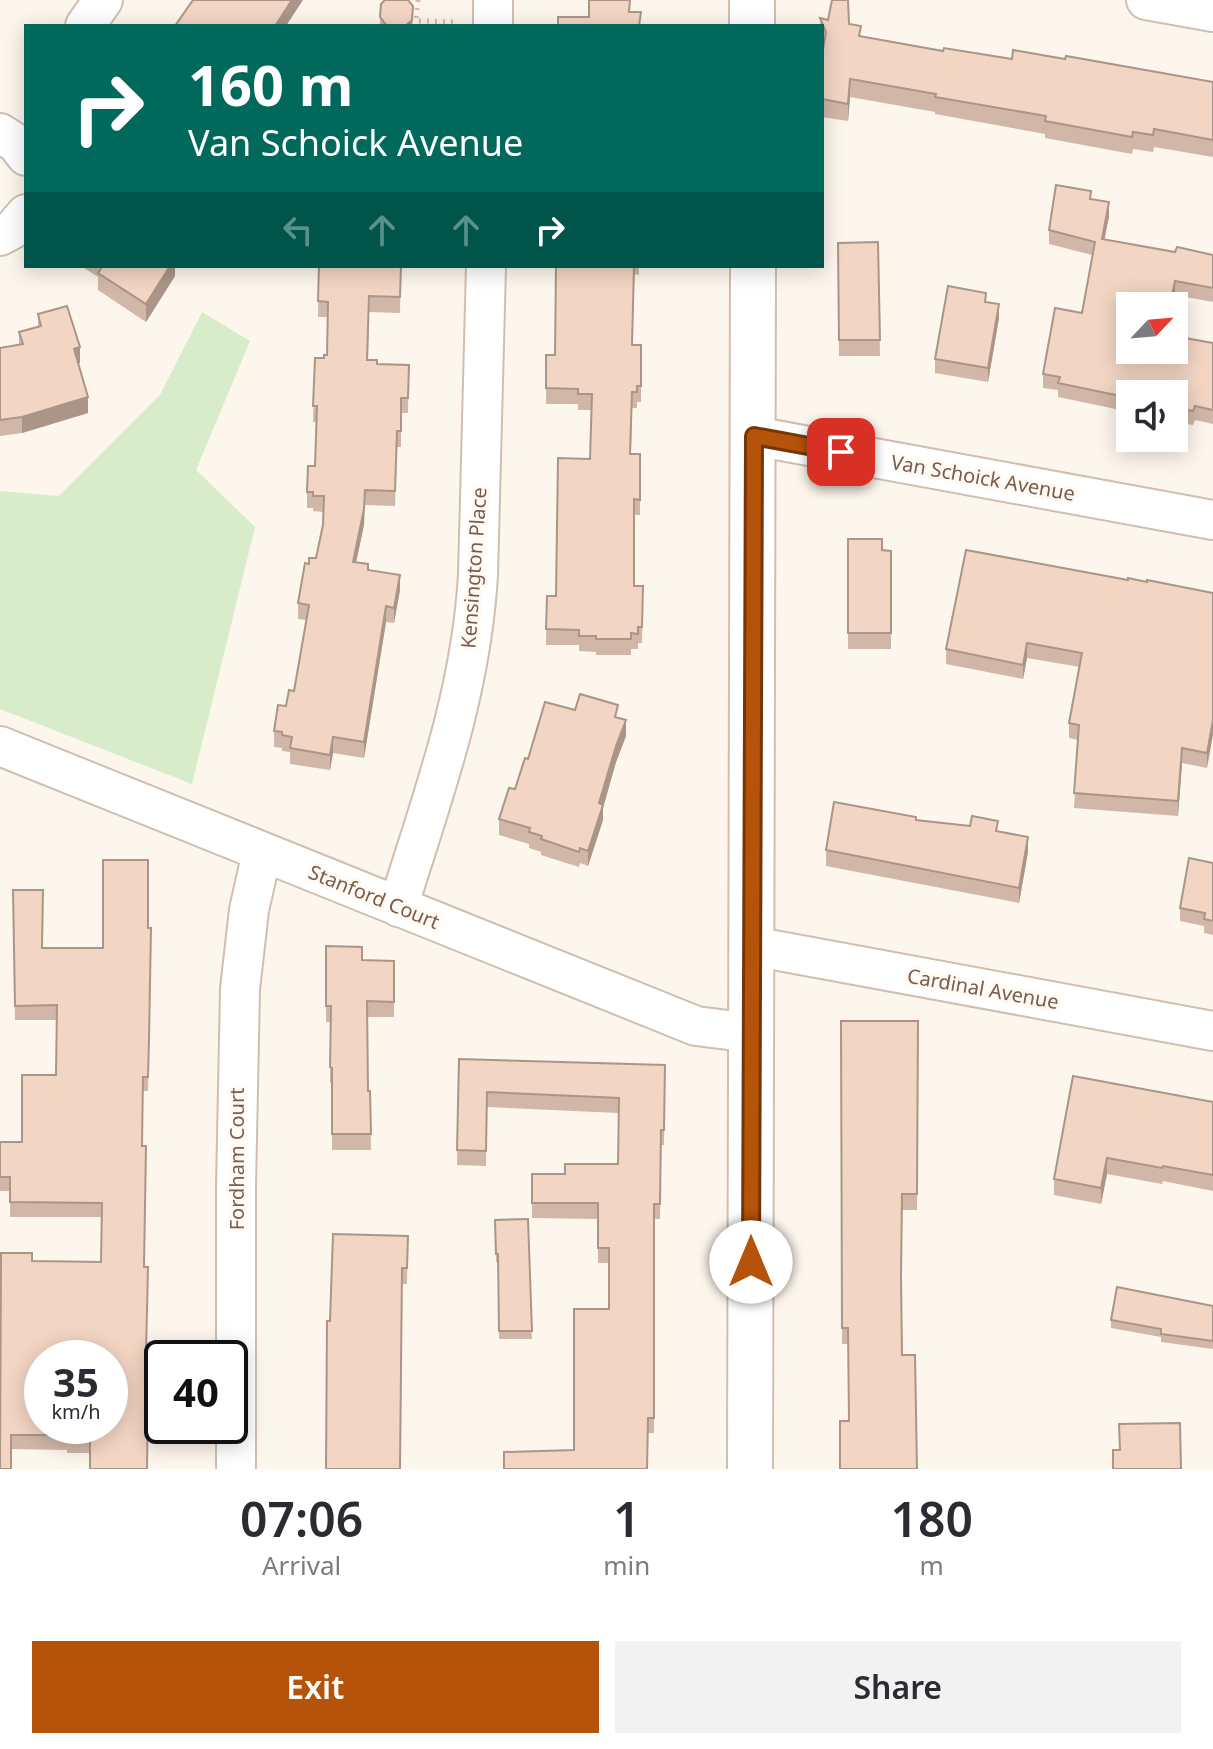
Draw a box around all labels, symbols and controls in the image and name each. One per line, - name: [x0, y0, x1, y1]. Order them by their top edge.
- text: 160 m: [188, 46, 353, 122]
- icon: right: [56, 56, 160, 160]
- text: Van Schoick Avenue: [188, 118, 523, 167]
- icon: left: [276, 208, 320, 252]
- icon: ahead: [360, 208, 404, 252]
- icon: ahead: [444, 208, 488, 252]
- icon: right: [528, 208, 572, 252]
- north arrow: [1116, 292, 1188, 364]
- map controls: [1116, 292, 1188, 452]
- button: sound: [1116, 380, 1188, 452]
- pin: [807, 418, 875, 486]
- icon: arrive: [819, 430, 863, 474]
- street label: Van Schoick Avenue: [889, 448, 1077, 507]
- street label: Kensington Place: [454, 486, 493, 650]
- street label: Stanford Court: [305, 858, 444, 935]
- street label: Cardinal Avenue: [905, 962, 1061, 1015]
- street label: Fordham Court: [223, 1088, 250, 1230]
- position arrow: [709, 1220, 793, 1304]
- speed limit sign: 40: [144, 1340, 248, 1444]
- text: 35: [53, 1354, 99, 1409]
- text: km/h: [51, 1398, 101, 1425]
- text: 07:06: [240, 1486, 363, 1551]
- text: 1: [613, 1486, 641, 1551]
- text: 180: [891, 1486, 973, 1551]
- text: Arrival: [262, 1547, 341, 1583]
- text: min: [603, 1547, 650, 1583]
- text: m: [920, 1547, 944, 1583]
- button: Exit: [32, 1641, 599, 1733]
- button: Share: [615, 1641, 1181, 1733]

